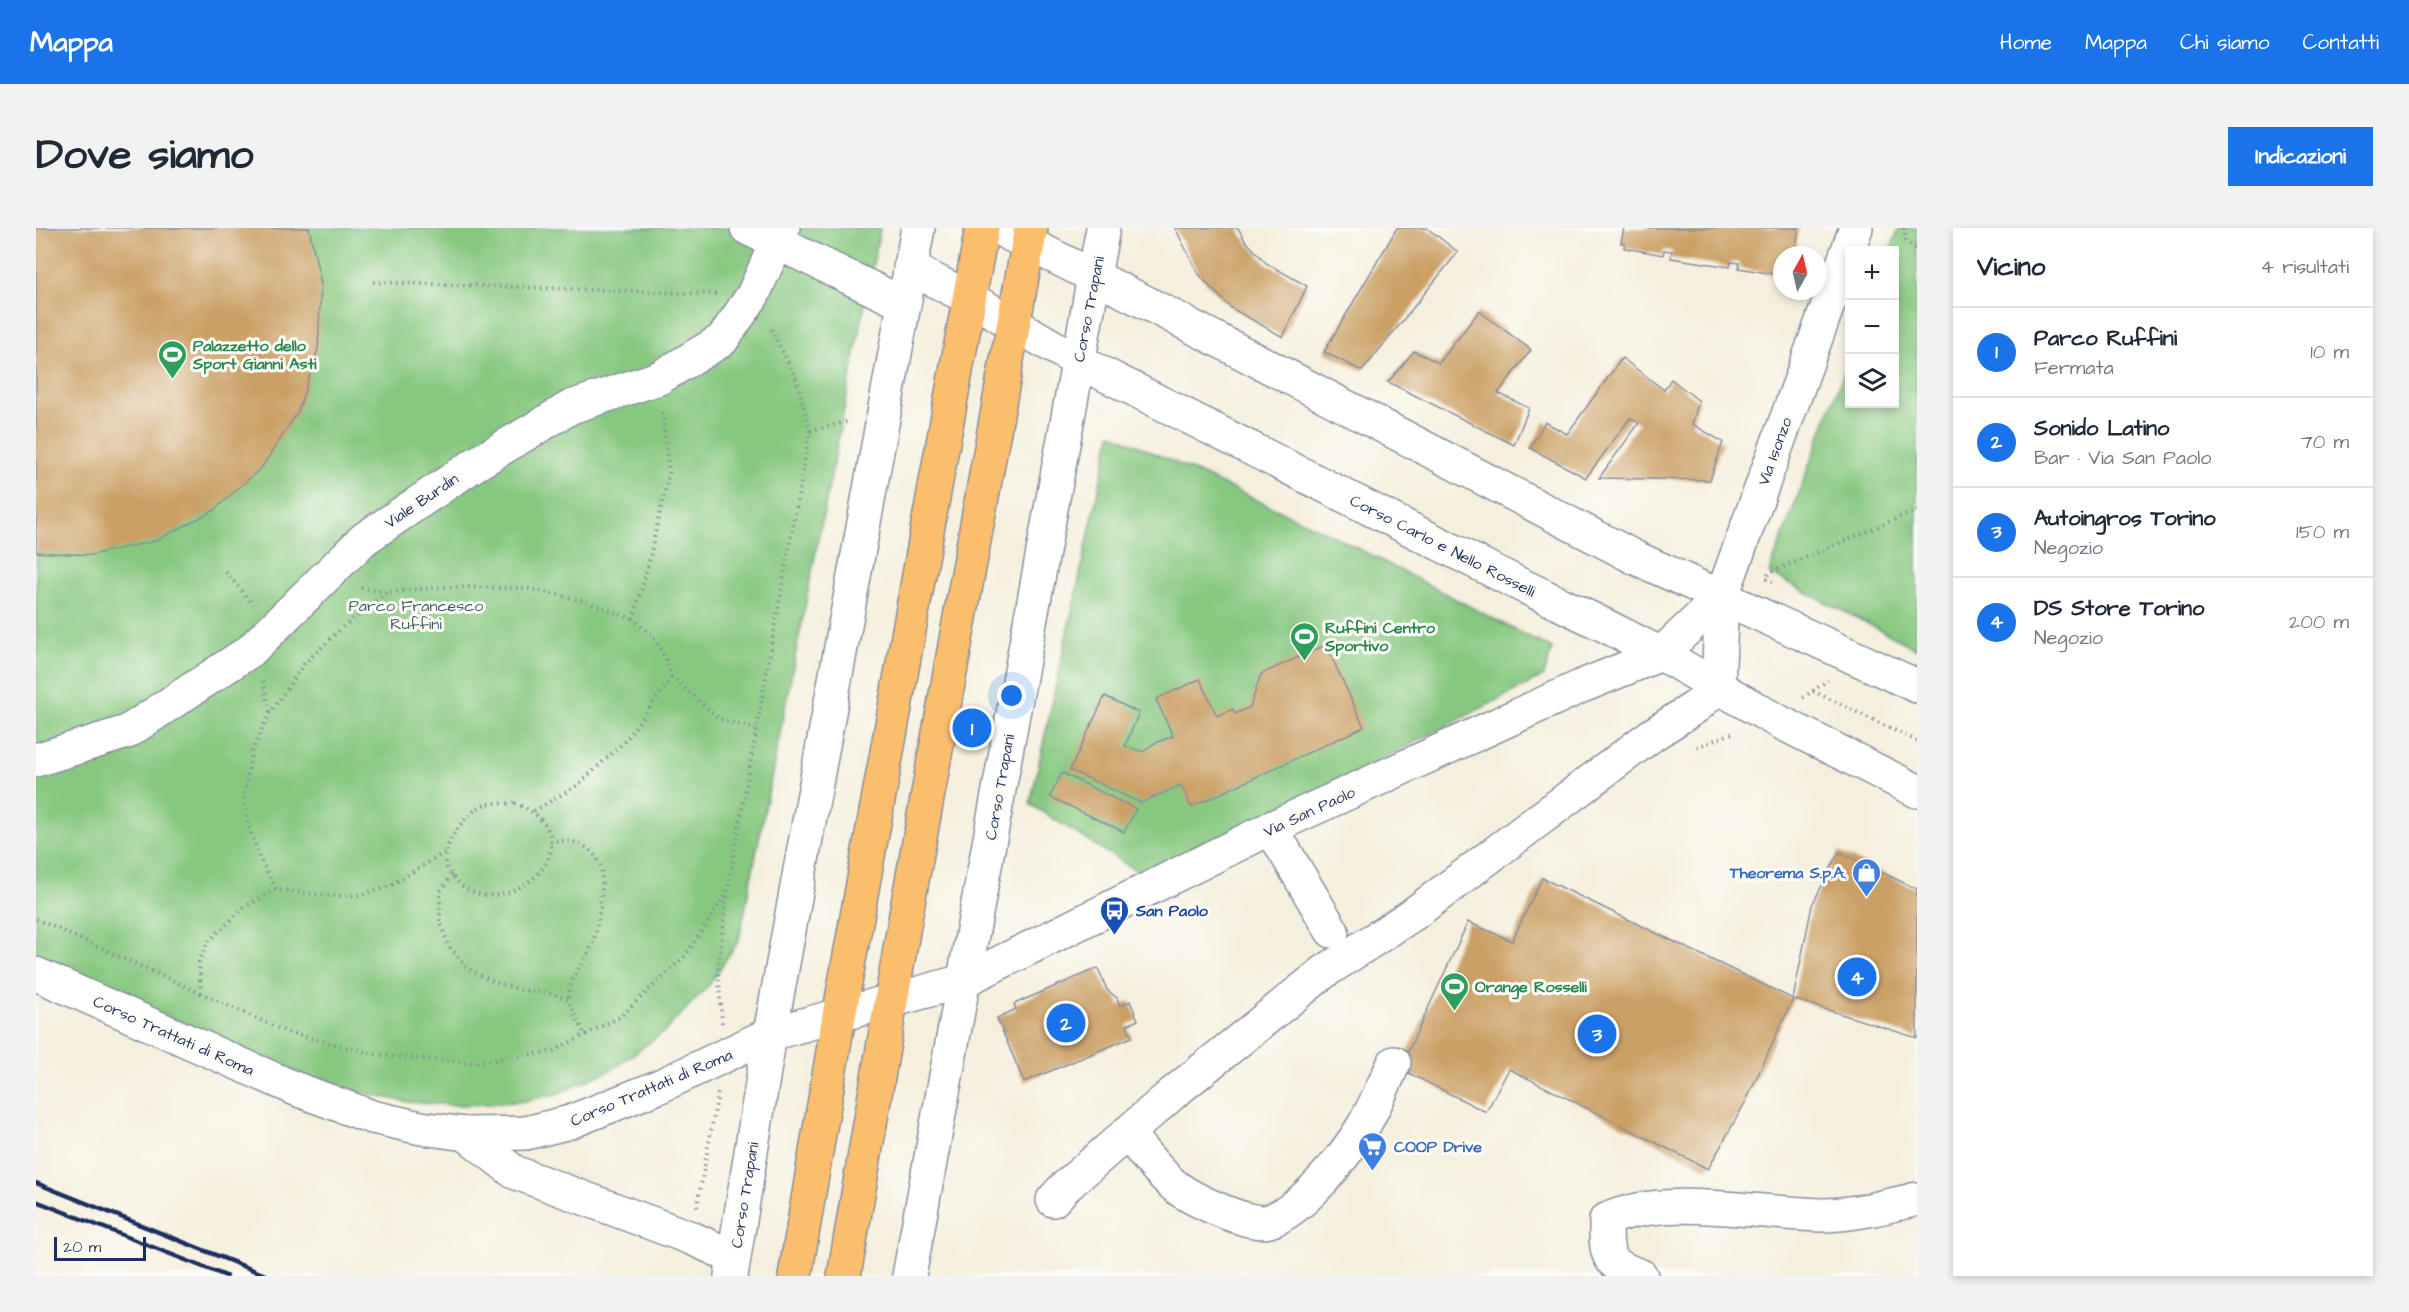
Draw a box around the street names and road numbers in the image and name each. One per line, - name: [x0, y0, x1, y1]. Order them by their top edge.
- street label: Corso Trapani: [1068, 254, 1110, 364]
- street label: Via Isonzo: [1752, 414, 1797, 489]
- street label: Viale Burdin: [380, 468, 463, 534]
- street label: Corso Carlo e Nello Rosselli: [1346, 489, 1540, 603]
- street label: Corso Trapani: [980, 732, 1020, 842]
- street label: Via San Paolo: [1260, 781, 1359, 843]
- street label: Corso Trattati di Roma: [90, 990, 258, 1081]
- street label: Corso Trattati di Roma: [567, 1044, 736, 1132]
- street label: Corso Trapani: [726, 1140, 764, 1250]

